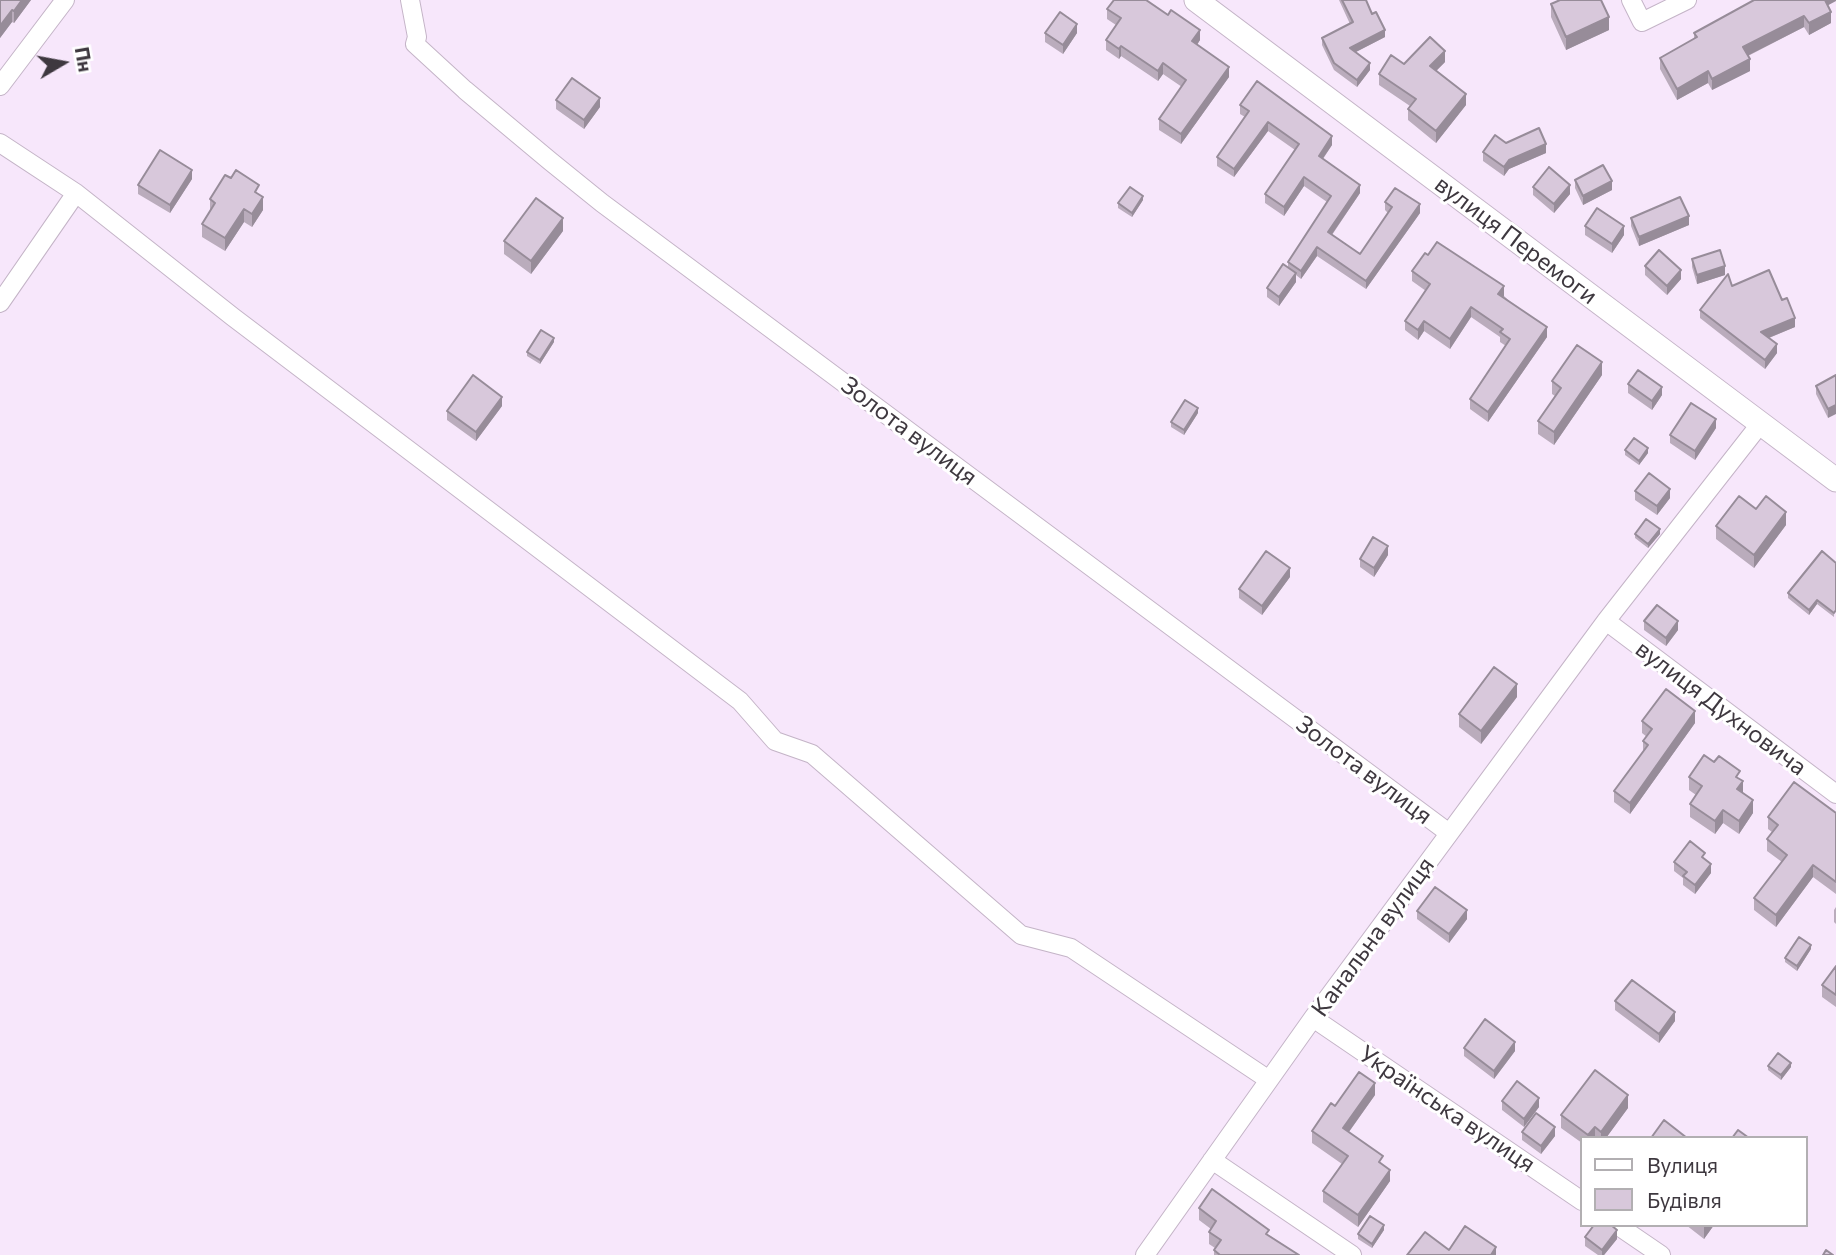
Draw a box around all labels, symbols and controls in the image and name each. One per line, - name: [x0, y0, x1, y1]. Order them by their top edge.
- north arrow: [28, 28, 98, 98]
- text: Пн: [71, 45, 98, 74]
- street label: вулиця Перемоги: [1429, 170, 1603, 310]
- street label: Золота вулиця: [835, 371, 983, 491]
- street label: вулиця Духновича: [1630, 634, 1812, 782]
- street label: Золота вулиця: [1290, 710, 1438, 830]
- street label: Канальна вулиця: [1306, 852, 1440, 1022]
- street label: Українська вулиця: [1353, 1039, 1541, 1179]
- legend: [1580, 1136, 1808, 1227]
- text: Вулиця: [1647, 1152, 1718, 1177]
- text: Будівля: [1647, 1187, 1722, 1212]

